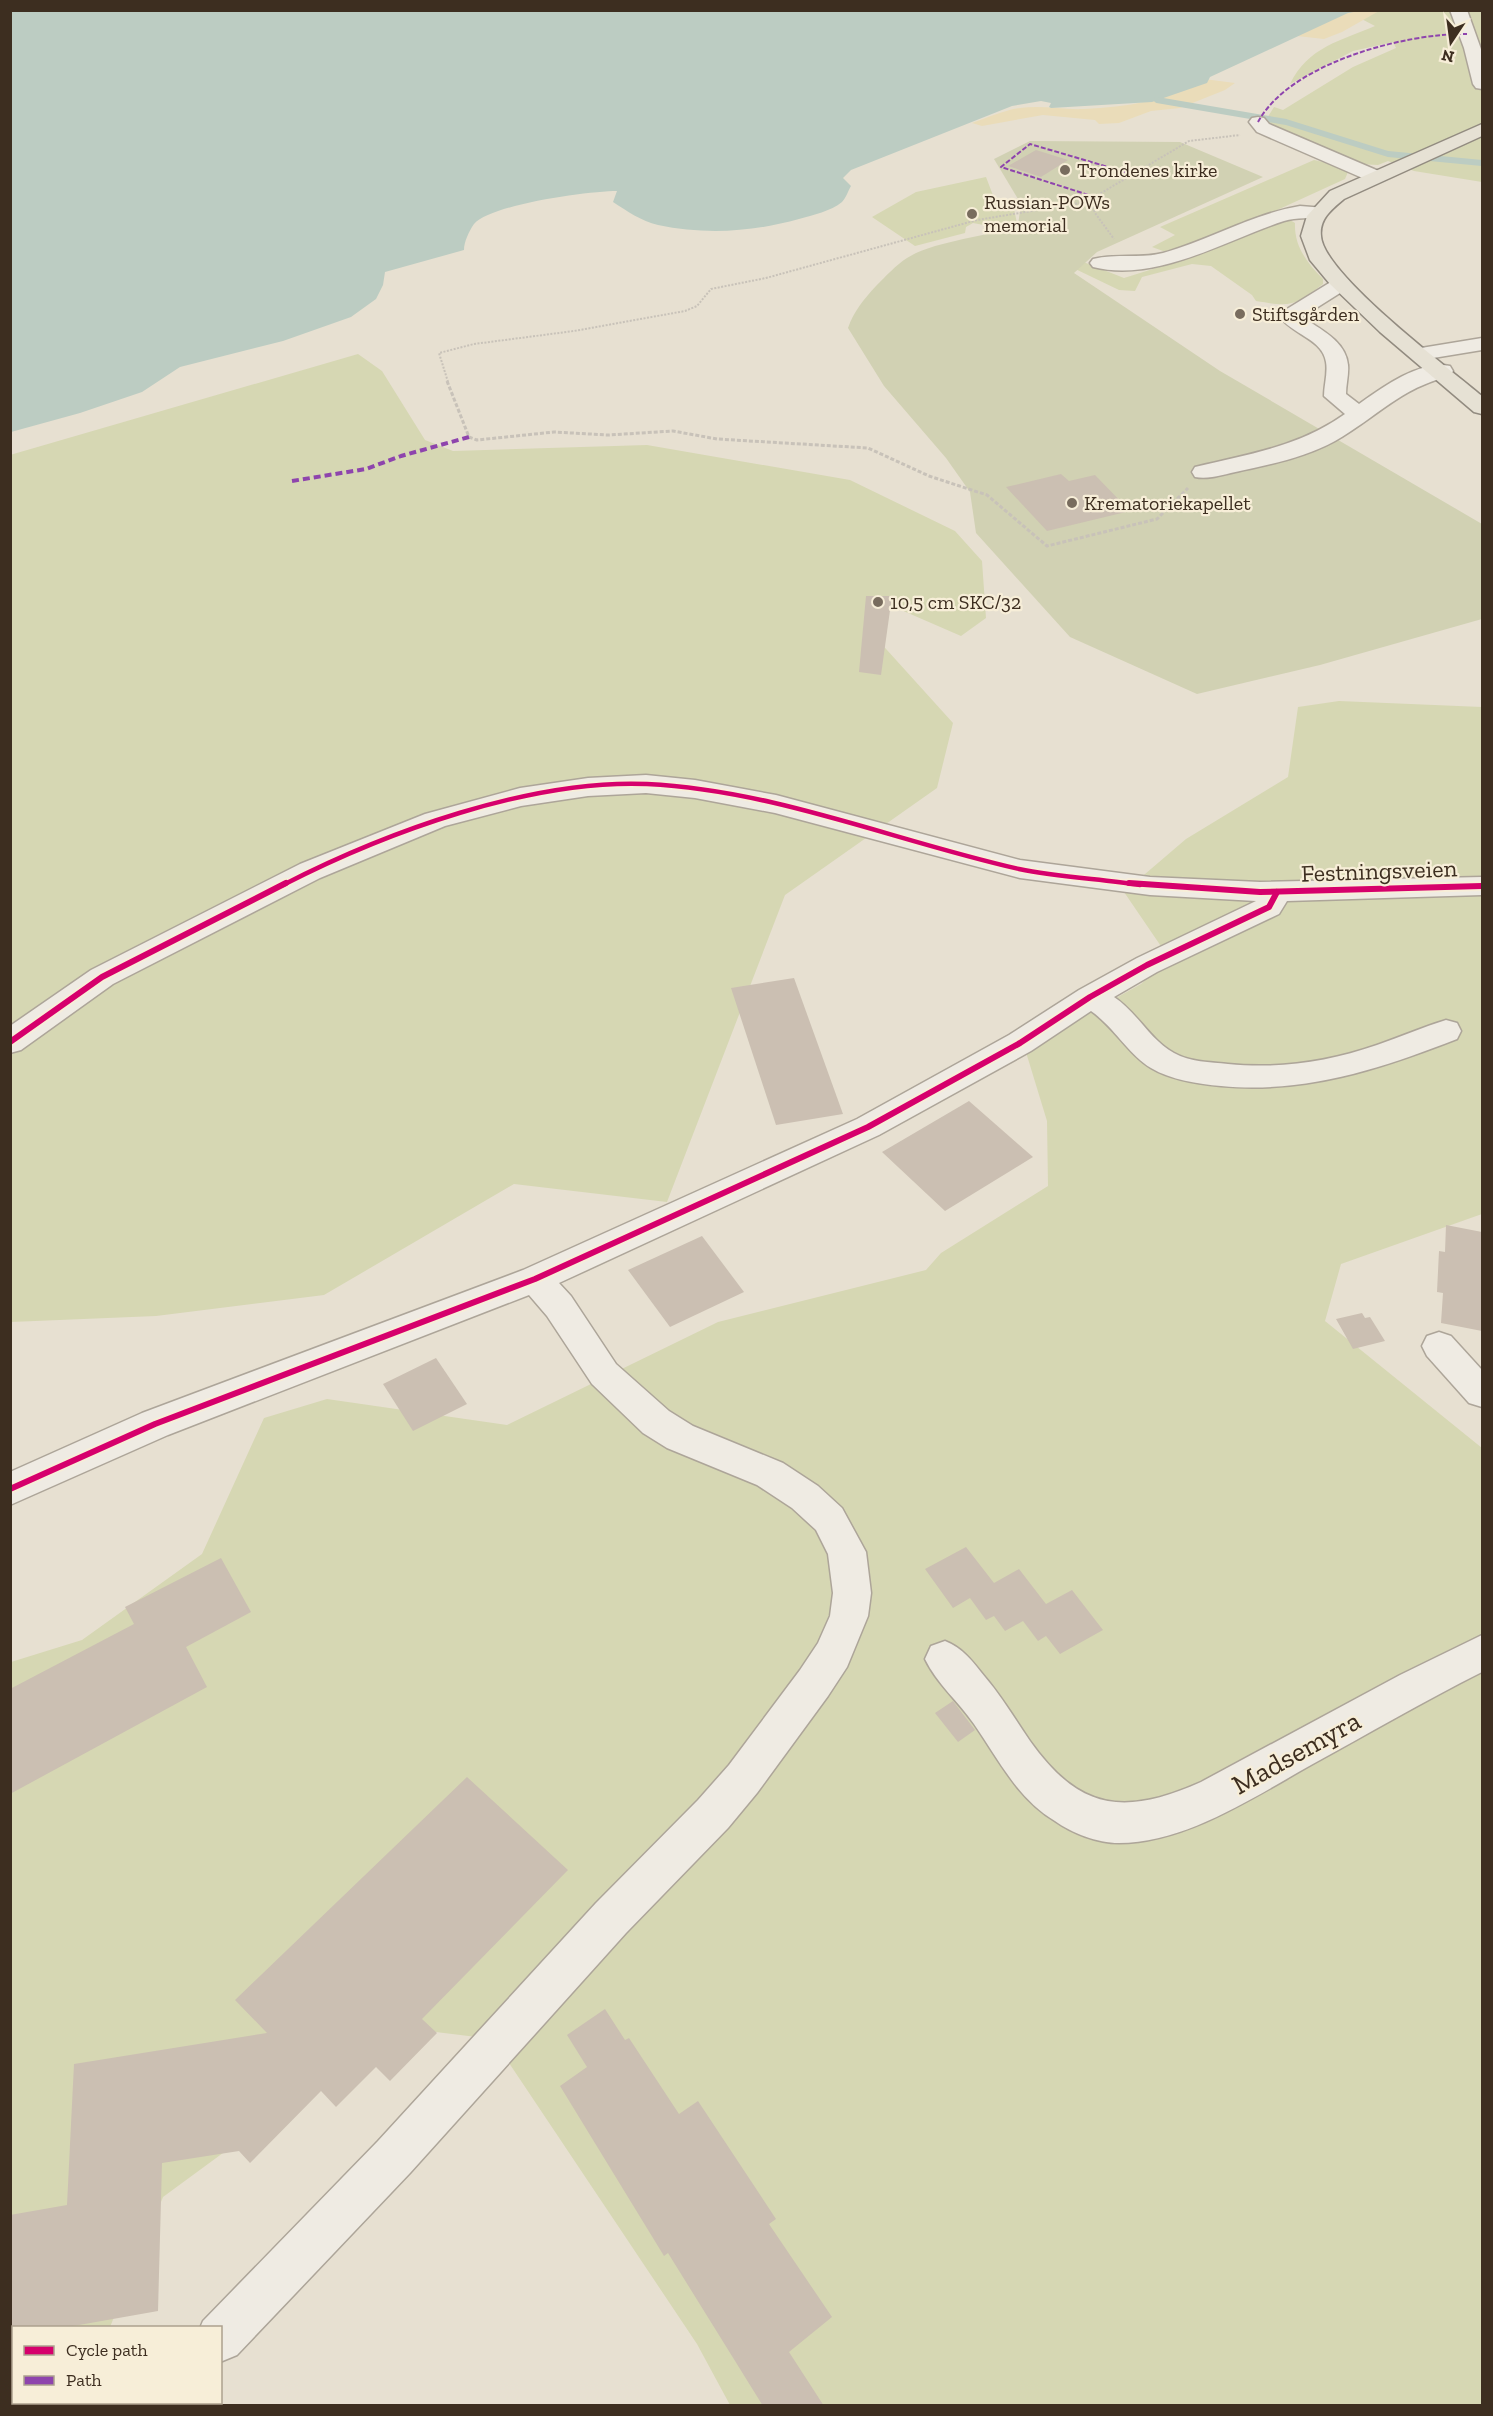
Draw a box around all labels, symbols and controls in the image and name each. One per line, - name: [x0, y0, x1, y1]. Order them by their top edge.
- north arrow: [1421, 12, 1481, 72]
- text: N: [1440, 46, 1456, 67]
- place label: Trondenes kirke: [1077, 158, 1218, 182]
- marker: Trondenes kirke: [1058, 163, 1072, 177]
- place label: Russian-POWs memorial: [984, 190, 1110, 237]
- marker: Russian-POWs memorial: [965, 207, 979, 221]
- place label: Stiftsgården: [1252, 302, 1360, 326]
- marker: Stiftsgården: [1233, 307, 1247, 321]
- place label: Krematoriekapellet: [1084, 491, 1251, 515]
- marker: Krematoriekapellet: [1065, 496, 1079, 510]
- place label: 10,5 cm SKC/32: [890, 590, 1021, 614]
- marker: 10,5 cm SKC/32: [871, 595, 885, 609]
- street label: Festningsveien: [1300, 853, 1458, 888]
- street label: Madsemyra: [1226, 1703, 1367, 1801]
- legend: [12, 2326, 222, 2404]
- text: Cycle path: [66, 2339, 148, 2361]
- text: Path: [66, 2369, 102, 2391]

